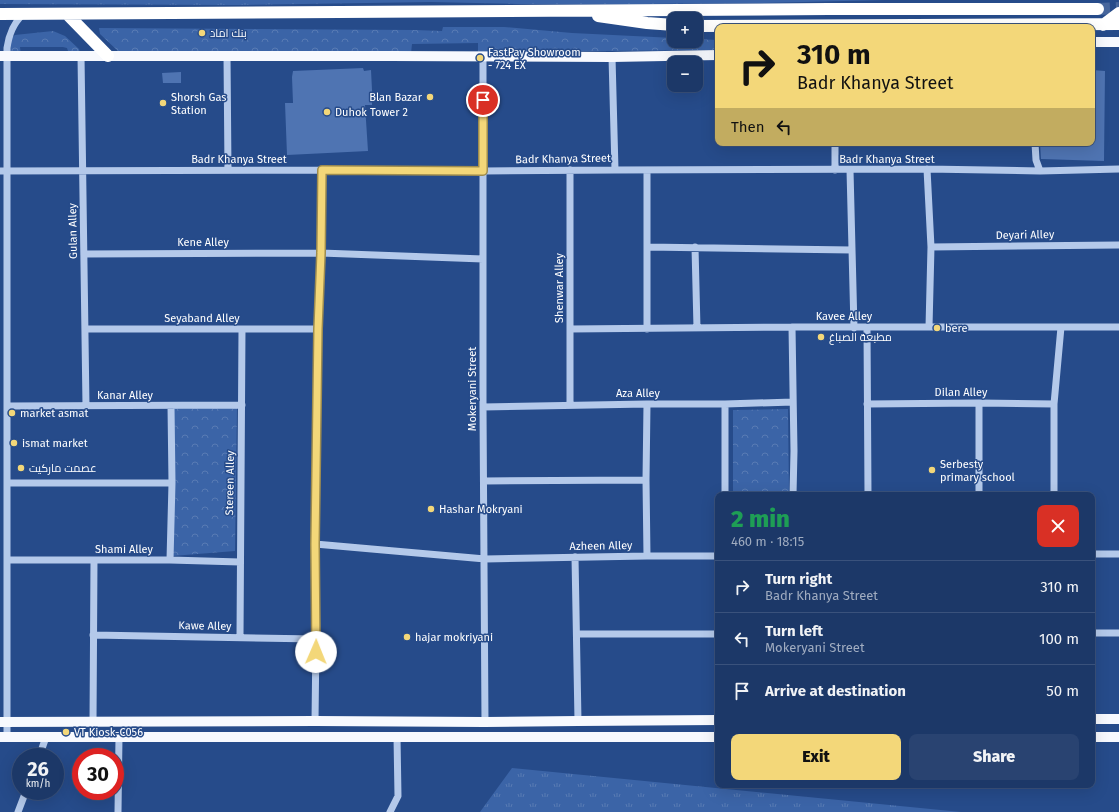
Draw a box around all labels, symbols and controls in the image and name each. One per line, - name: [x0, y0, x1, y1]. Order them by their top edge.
- map controls: [667, 12, 703, 92]
- button: +: [667, 12, 703, 48]
- place label: بنك اماد: [210, 27, 247, 40]
- marker: بنك اماد: [197, 28, 207, 38]
- text: 310 m: [797, 38, 871, 71]
- icon: right: [731, 40, 783, 92]
- place label: FastPay Showroom - 724 EX: [488, 46, 581, 72]
- marker: FastPay Showroom - 724 EX: [475, 53, 485, 63]
- button: −: [667, 56, 703, 92]
- text: Badr Khanya Street: [797, 72, 954, 94]
- pin: [466, 83, 500, 117]
- icon: arrive: [472, 89, 494, 111]
- place label: Shorsh Gas Station: [171, 91, 226, 117]
- place label: Blan Bazar: [369, 91, 423, 104]
- marker: Blan Bazar: [425, 92, 435, 102]
- marker: Shorsh Gas Station: [158, 98, 168, 108]
- place label: Duhok Tower 2: [335, 106, 408, 119]
- marker: Duhok Tower 2: [322, 107, 332, 117]
- icon: left: [773, 116, 795, 138]
- text: Then: [731, 118, 765, 136]
- street label: Badr Khanya Street: [515, 152, 611, 166]
- street label: Badr Khanya Street: [191, 153, 287, 166]
- street label: Badr Khanya Street: [839, 153, 935, 166]
- street label: Gulan Alley: [66, 202, 80, 259]
- street label: Deyari Alley: [996, 228, 1055, 242]
- street label: Kene Alley: [177, 236, 229, 249]
- street label: Shenwar Alley: [553, 252, 566, 323]
- street label: Kavee Alley: [816, 310, 873, 323]
- street label: Seyaband Alley: [164, 312, 240, 325]
- place label: bere: [945, 322, 967, 335]
- marker: bere: [932, 323, 942, 333]
- place label: مطبعة الصباغ: [829, 331, 892, 345]
- marker: مطبعة الصباغ: [816, 332, 826, 342]
- street label: Mokeryani Street: [466, 347, 479, 431]
- street label: Dilan Alley: [935, 386, 988, 399]
- street label: Aza Alley: [616, 387, 661, 400]
- street label: Kanar Alley: [97, 389, 154, 402]
- place label: market asmat: [20, 407, 88, 420]
- marker: market asmat: [7, 408, 17, 418]
- place label: ismat market: [22, 437, 88, 450]
- marker: ismat market: [9, 438, 19, 448]
- street label: Stereen Alley: [223, 450, 237, 516]
- place label: Serbesty primary school: [940, 458, 1015, 484]
- place label: عصمت ماركيت: [29, 462, 97, 475]
- marker: عصمت ماركيت: [16, 463, 26, 473]
- marker: Serbesty primary school: [927, 465, 937, 475]
- place label: Hashar Mokryani: [439, 503, 523, 516]
- marker: Hashar Mokryani: [426, 504, 436, 514]
- text: 2 min: [731, 505, 790, 533]
- button: close: [1037, 505, 1079, 547]
- text: 460 m · 18:15: [731, 534, 804, 549]
- street label: Azheen Alley: [569, 539, 633, 553]
- street label: Shami Alley: [95, 543, 154, 556]
- text: Turn right: [765, 570, 832, 588]
- icon: right: [731, 576, 753, 598]
- text: 310 m: [1040, 578, 1079, 596]
- text: Badr Khanya Street: [765, 588, 878, 603]
- street label: Kawe Alley: [178, 619, 232, 633]
- text: Turn left: [765, 622, 823, 640]
- icon: left: [731, 628, 753, 650]
- text: 100 m: [1039, 630, 1079, 648]
- position arrow: [295, 631, 337, 673]
- place label: hajar mokriyani: [415, 631, 493, 644]
- marker: hajar mokriyani: [402, 632, 412, 642]
- text: Mokeryani Street: [765, 640, 865, 655]
- icon: arrive: [731, 680, 753, 702]
- text: Arrive at destination: [765, 682, 906, 700]
- text: 50 m: [1046, 682, 1079, 700]
- place label: VT Kiosk-C056: [74, 726, 143, 739]
- marker: VT Kiosk-C056: [61, 727, 71, 737]
- button: Exit: [731, 734, 901, 780]
- button: Share: [909, 734, 1079, 780]
- speed limit sign: 30: [72, 748, 124, 800]
- text: 26: [27, 757, 49, 781]
- text: km/h: [26, 778, 50, 790]

